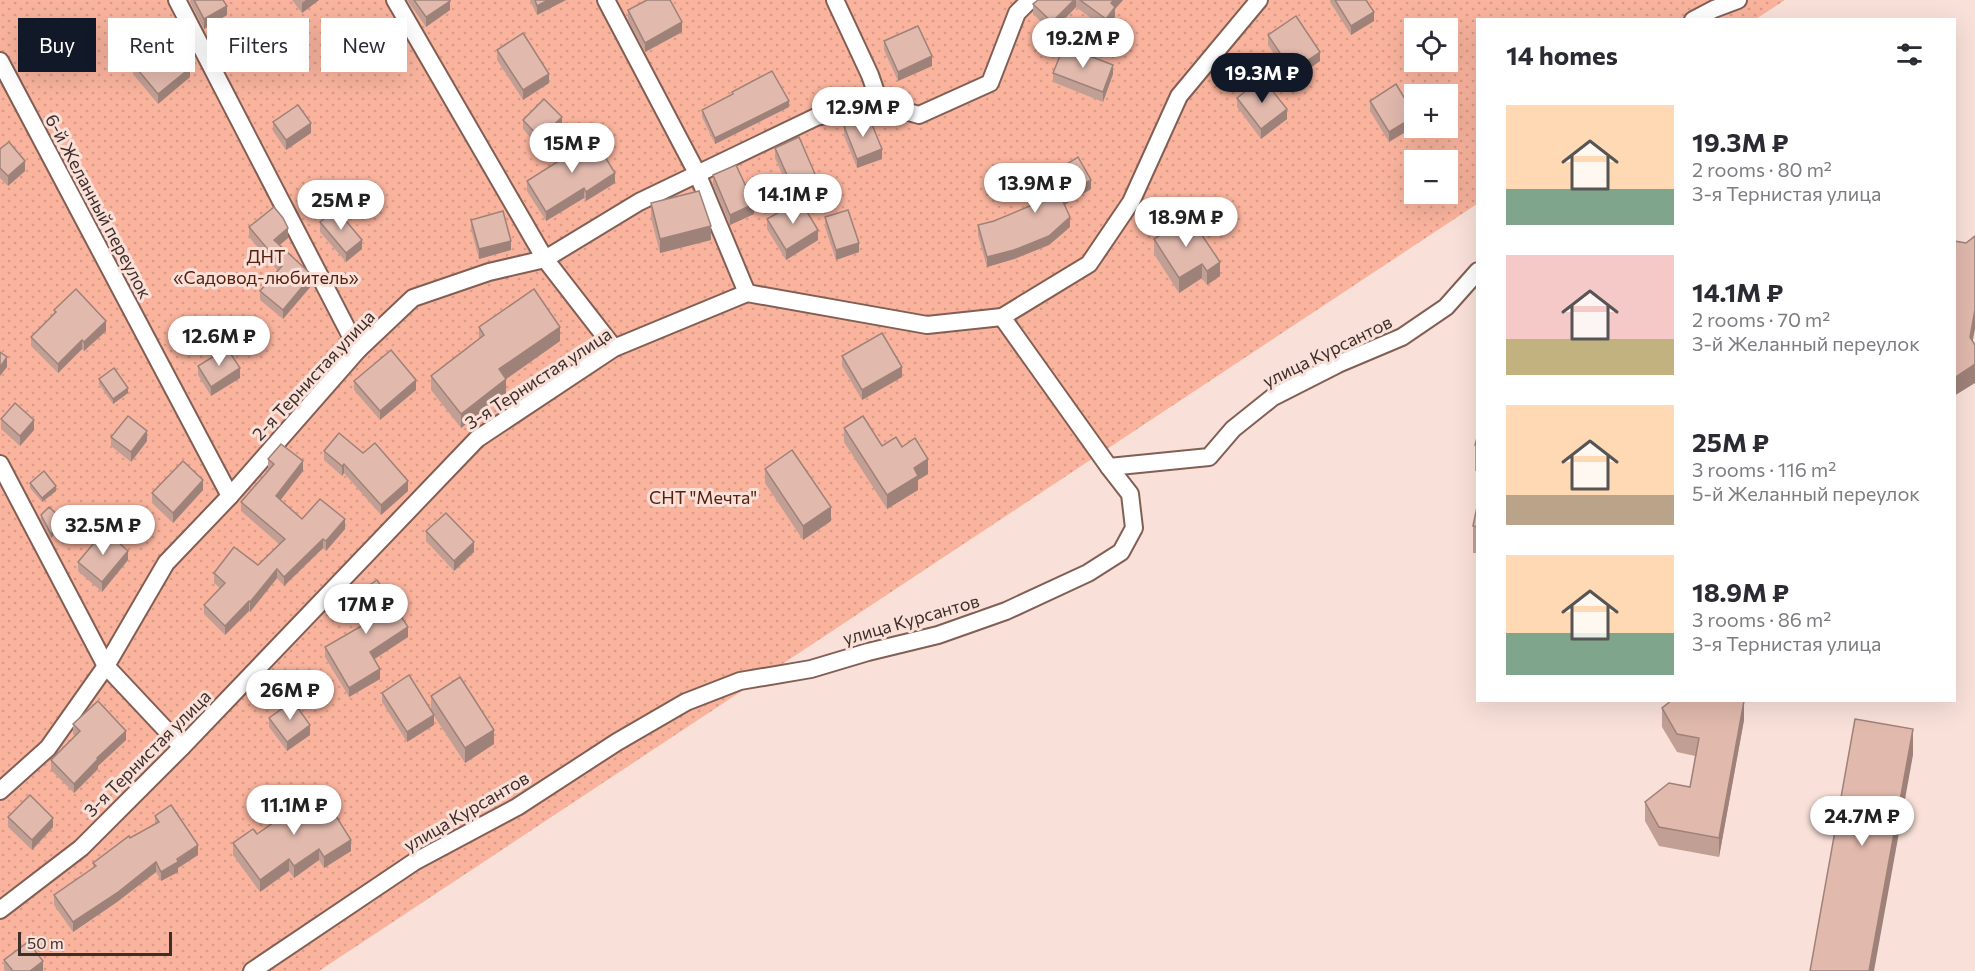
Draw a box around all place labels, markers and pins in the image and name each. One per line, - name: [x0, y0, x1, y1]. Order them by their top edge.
- pin: 19.2M ₽: [1028, 18, 1138, 69]
- pin: 19.3M ₽: [1207, 53, 1317, 104]
- pin: 12.9M ₽: [808, 87, 918, 138]
- pin: 15M ₽: [530, 123, 614, 174]
- pin: 13.9M ₽: [980, 163, 1090, 214]
- pin: 14.1M ₽: [738, 174, 848, 225]
- pin: 25M ₽: [299, 180, 383, 231]
- pin: 18.9M ₽: [1131, 197, 1241, 248]
- pin: 12.6M ₽: [164, 316, 274, 367]
- pin: 32.5M ₽: [48, 505, 158, 556]
- pin: 17M ₽: [324, 584, 408, 635]
- pin: 26M ₽: [248, 670, 332, 721]
- pin: 11.1M ₽: [239, 785, 349, 836]
- pin: 24.7M ₽: [1807, 796, 1917, 847]

